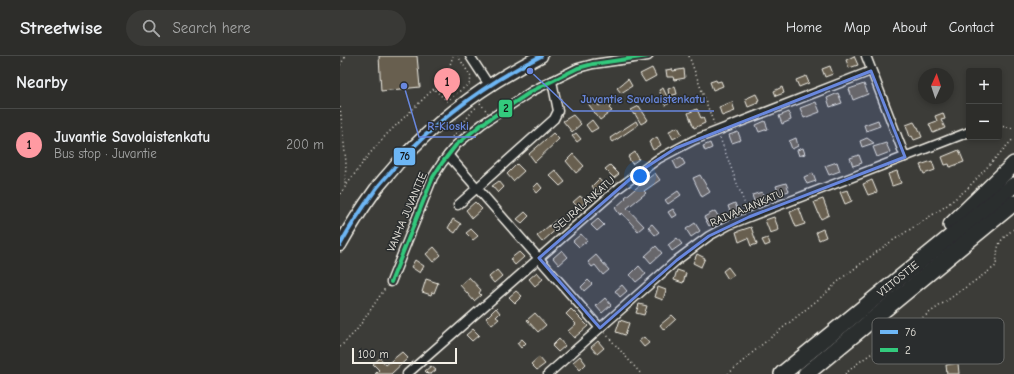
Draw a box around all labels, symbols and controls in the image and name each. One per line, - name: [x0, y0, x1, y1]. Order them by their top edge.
- search box: [126, 10, 406, 46]
- text: Streetwise: [20, 17, 102, 39]
- icon: search: [140, 17, 162, 39]
- text: Search here: [172, 19, 250, 37]
- text: Home: [786, 19, 822, 36]
- text: Map: [844, 19, 870, 36]
- text: About: [892, 19, 927, 36]
- text: Contact: [949, 19, 994, 36]
- pin: 1: [434, 68, 460, 101]
- north arrow: [918, 68, 954, 104]
- map controls: [966, 68, 1002, 140]
- button: +: [966, 68, 1002, 104]
- text: Nearby: [16, 73, 67, 92]
- callout: Juvantie Savolaistenkatu: [573, 87, 714, 111]
- text: Juvantie Savolaistenkatu: [580, 92, 706, 106]
- line badge: 2: [498, 99, 513, 118]
- text: 2: [503, 102, 509, 115]
- button: −: [966, 104, 1002, 140]
- callout: R-Kioski: [419, 113, 476, 137]
- text: R-Kioski: [427, 119, 469, 133]
- text: Juvantie Savolaistenkatu: [54, 128, 210, 146]
- text: 1: [26, 137, 32, 152]
- text: 200 m: [286, 137, 324, 152]
- text: Bus stop · Juvantie: [54, 146, 157, 161]
- line badge: 76: [393, 147, 416, 166]
- text: 76: [400, 150, 410, 163]
- your location: [630, 166, 650, 186]
- street label: VANHA JUVANTIE: [384, 170, 430, 254]
- street label: SEURALANKATU: [551, 174, 617, 234]
- street label: RAIVAAJANKATU: [708, 187, 786, 229]
- street label: VIITOSTIE: [875, 258, 922, 300]
- legend: [872, 318, 1004, 364]
- text: 76: [905, 326, 916, 339]
- text: 2: [905, 344, 911, 357]
- scale bar: [352, 346, 457, 365]
- text: 100 m: [358, 348, 389, 361]

